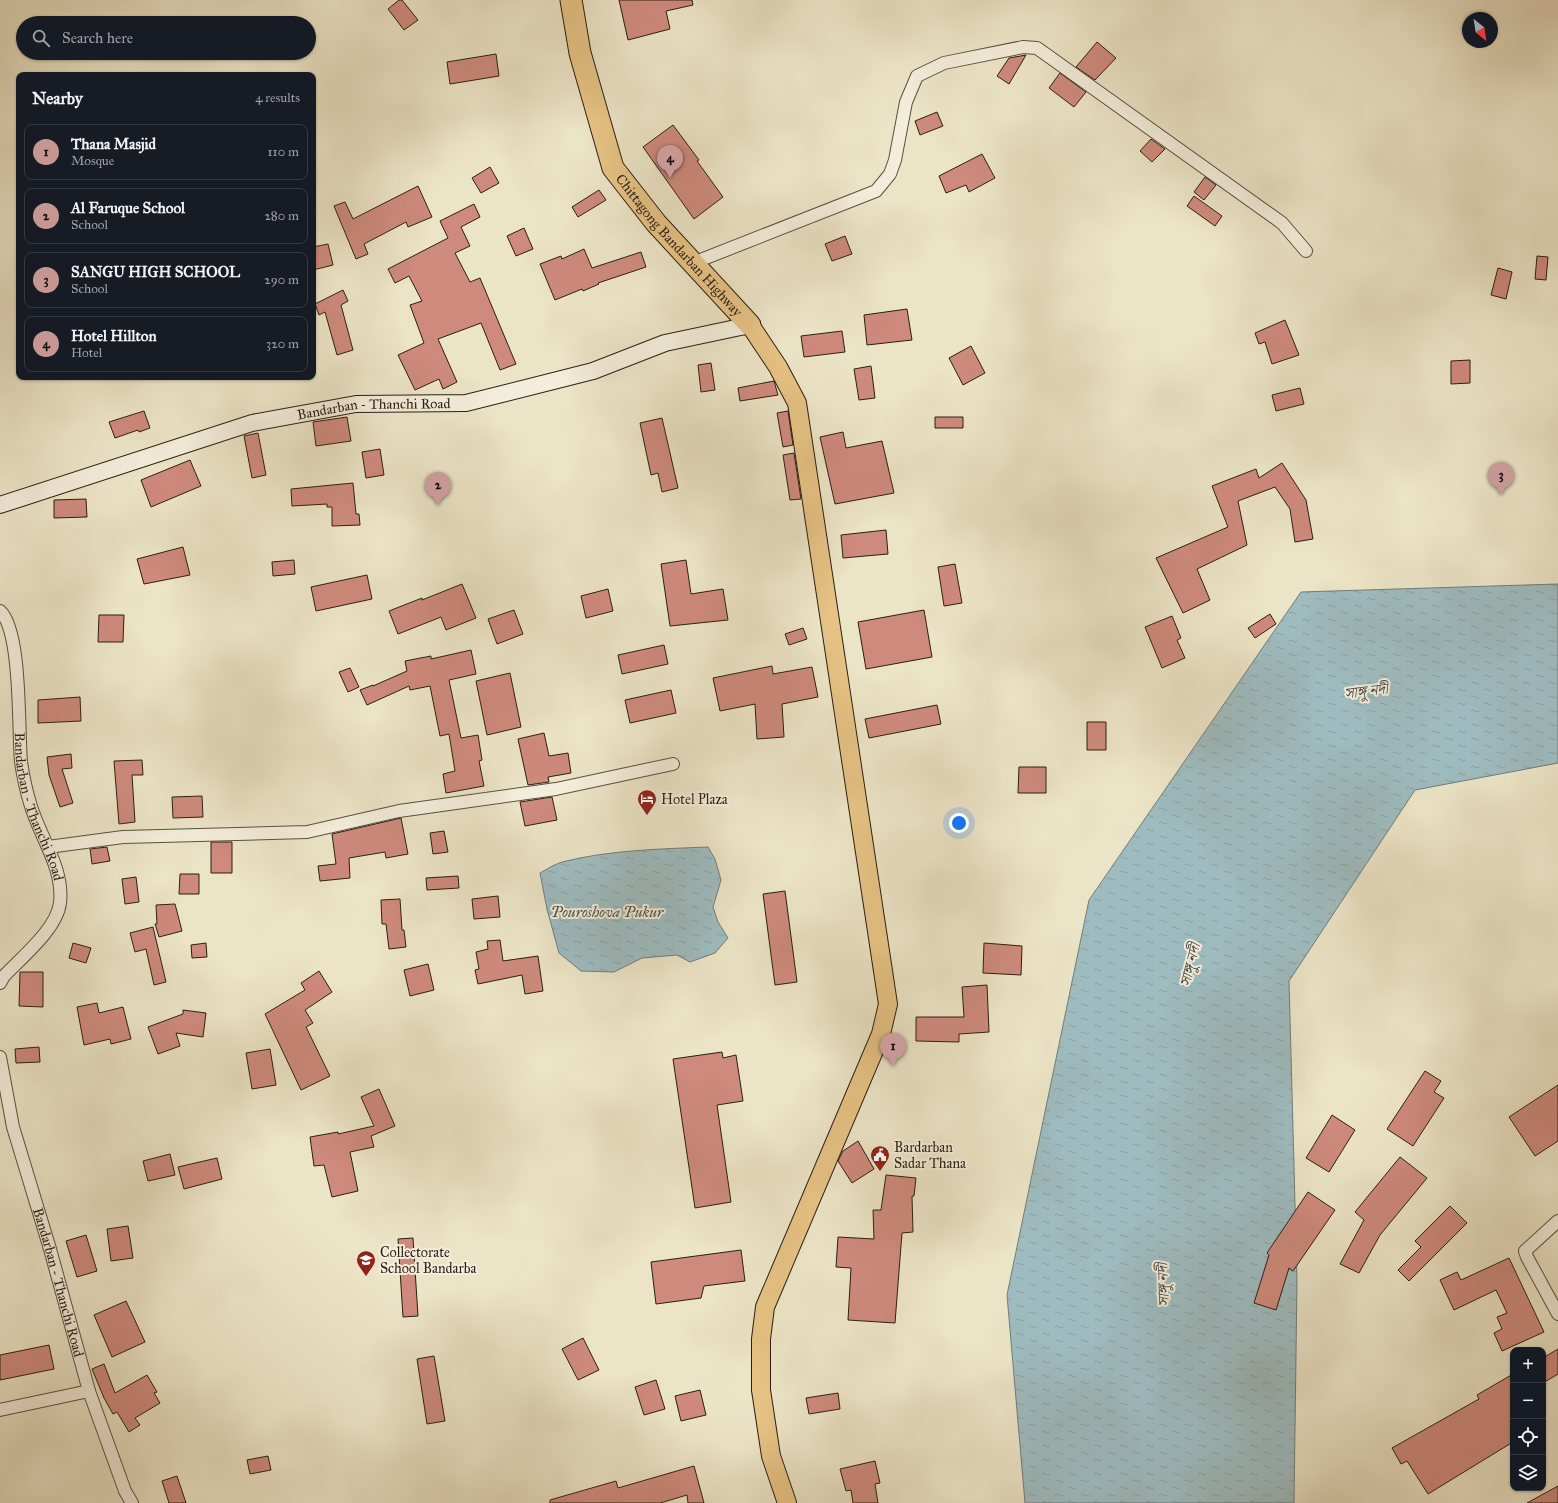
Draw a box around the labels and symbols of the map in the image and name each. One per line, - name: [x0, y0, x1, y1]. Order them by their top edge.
- north arrow: [1462, 12, 1498, 48]
- pin: 4: [657, 145, 683, 178]
- street label: Chittagong Bandarban Highway: [612, 170, 746, 320]
- street label: Bandarban - Thanchi Road: [296, 395, 451, 423]
- pin: 3: [1488, 462, 1514, 495]
- pin: 2: [425, 472, 451, 505]
- water label: সাঙ্গু নদী: [1343, 679, 1391, 705]
- street label: Bandarban - Thanchi Road: [11, 732, 67, 882]
- hotel icon: Hotel Plaza: [636, 788, 658, 816]
- place label: Hotel Plaza: [661, 791, 728, 808]
- your location: [949, 813, 969, 833]
- water label: Pouroshova Pukur: [551, 903, 664, 921]
- water label: সাঙ্গু নদী: [1176, 940, 1207, 989]
- pin: 1: [880, 1033, 906, 1066]
- place label: Bardarban Sadar Thana: [894, 1139, 966, 1172]
- public building icon: Bardarban Sadar Thana: [869, 1144, 891, 1172]
- street label: Bandarban - Thanchi Road: [29, 1206, 88, 1359]
- place label: Collectorate School Bandarba: [380, 1244, 476, 1277]
- school or university icon: Collectorate School Bandarba: [355, 1249, 377, 1277]
- water label: সাঙ্গু নদী: [1153, 1261, 1175, 1307]

